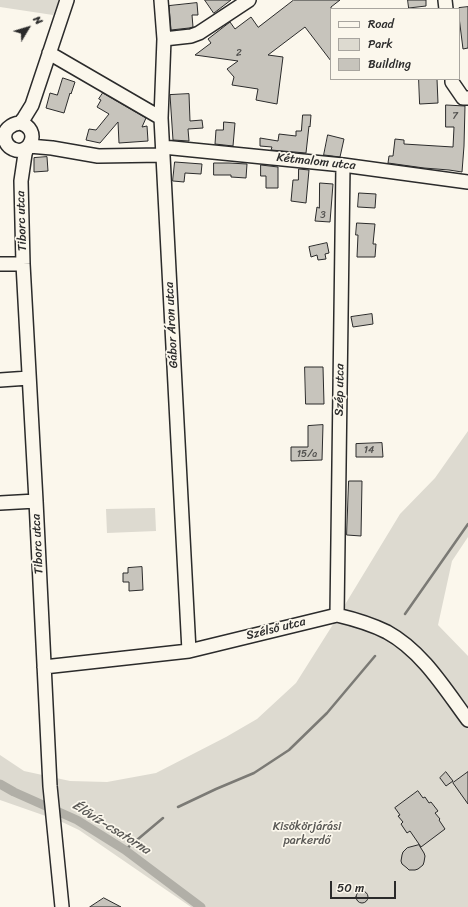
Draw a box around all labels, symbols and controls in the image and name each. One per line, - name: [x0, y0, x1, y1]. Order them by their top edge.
- north arrow: [8, 8, 48, 48]
- legend: [330, 8, 460, 80]
- text: N: [28, 11, 48, 29]
- text: Road: [368, 13, 394, 35]
- text: Park: [368, 33, 393, 55]
- house number: 2: [236, 47, 242, 59]
- text: Building: [368, 53, 411, 75]
- house number: 7: [452, 110, 458, 122]
- street label: Kétmalom utca: [276, 151, 356, 173]
- street label: Tiborc utca: [14, 191, 30, 251]
- house number: 3: [320, 209, 326, 221]
- street label: Gábor Áron utca: [163, 281, 181, 369]
- street label: Szép utca: [332, 364, 348, 416]
- house number: 14: [364, 444, 374, 456]
- house number: 15/a: [297, 448, 317, 460]
- street label: Tiborc utca: [29, 513, 47, 575]
- street label: Szélső utca: [245, 615, 307, 643]
- water label: Élővíz-csatorna: [69, 798, 153, 858]
- park label: Kisökörjárási parkerdő: [273, 820, 341, 848]
- scale bar: [332, 873, 398, 899]
- text: 50 m: [337, 877, 364, 899]

